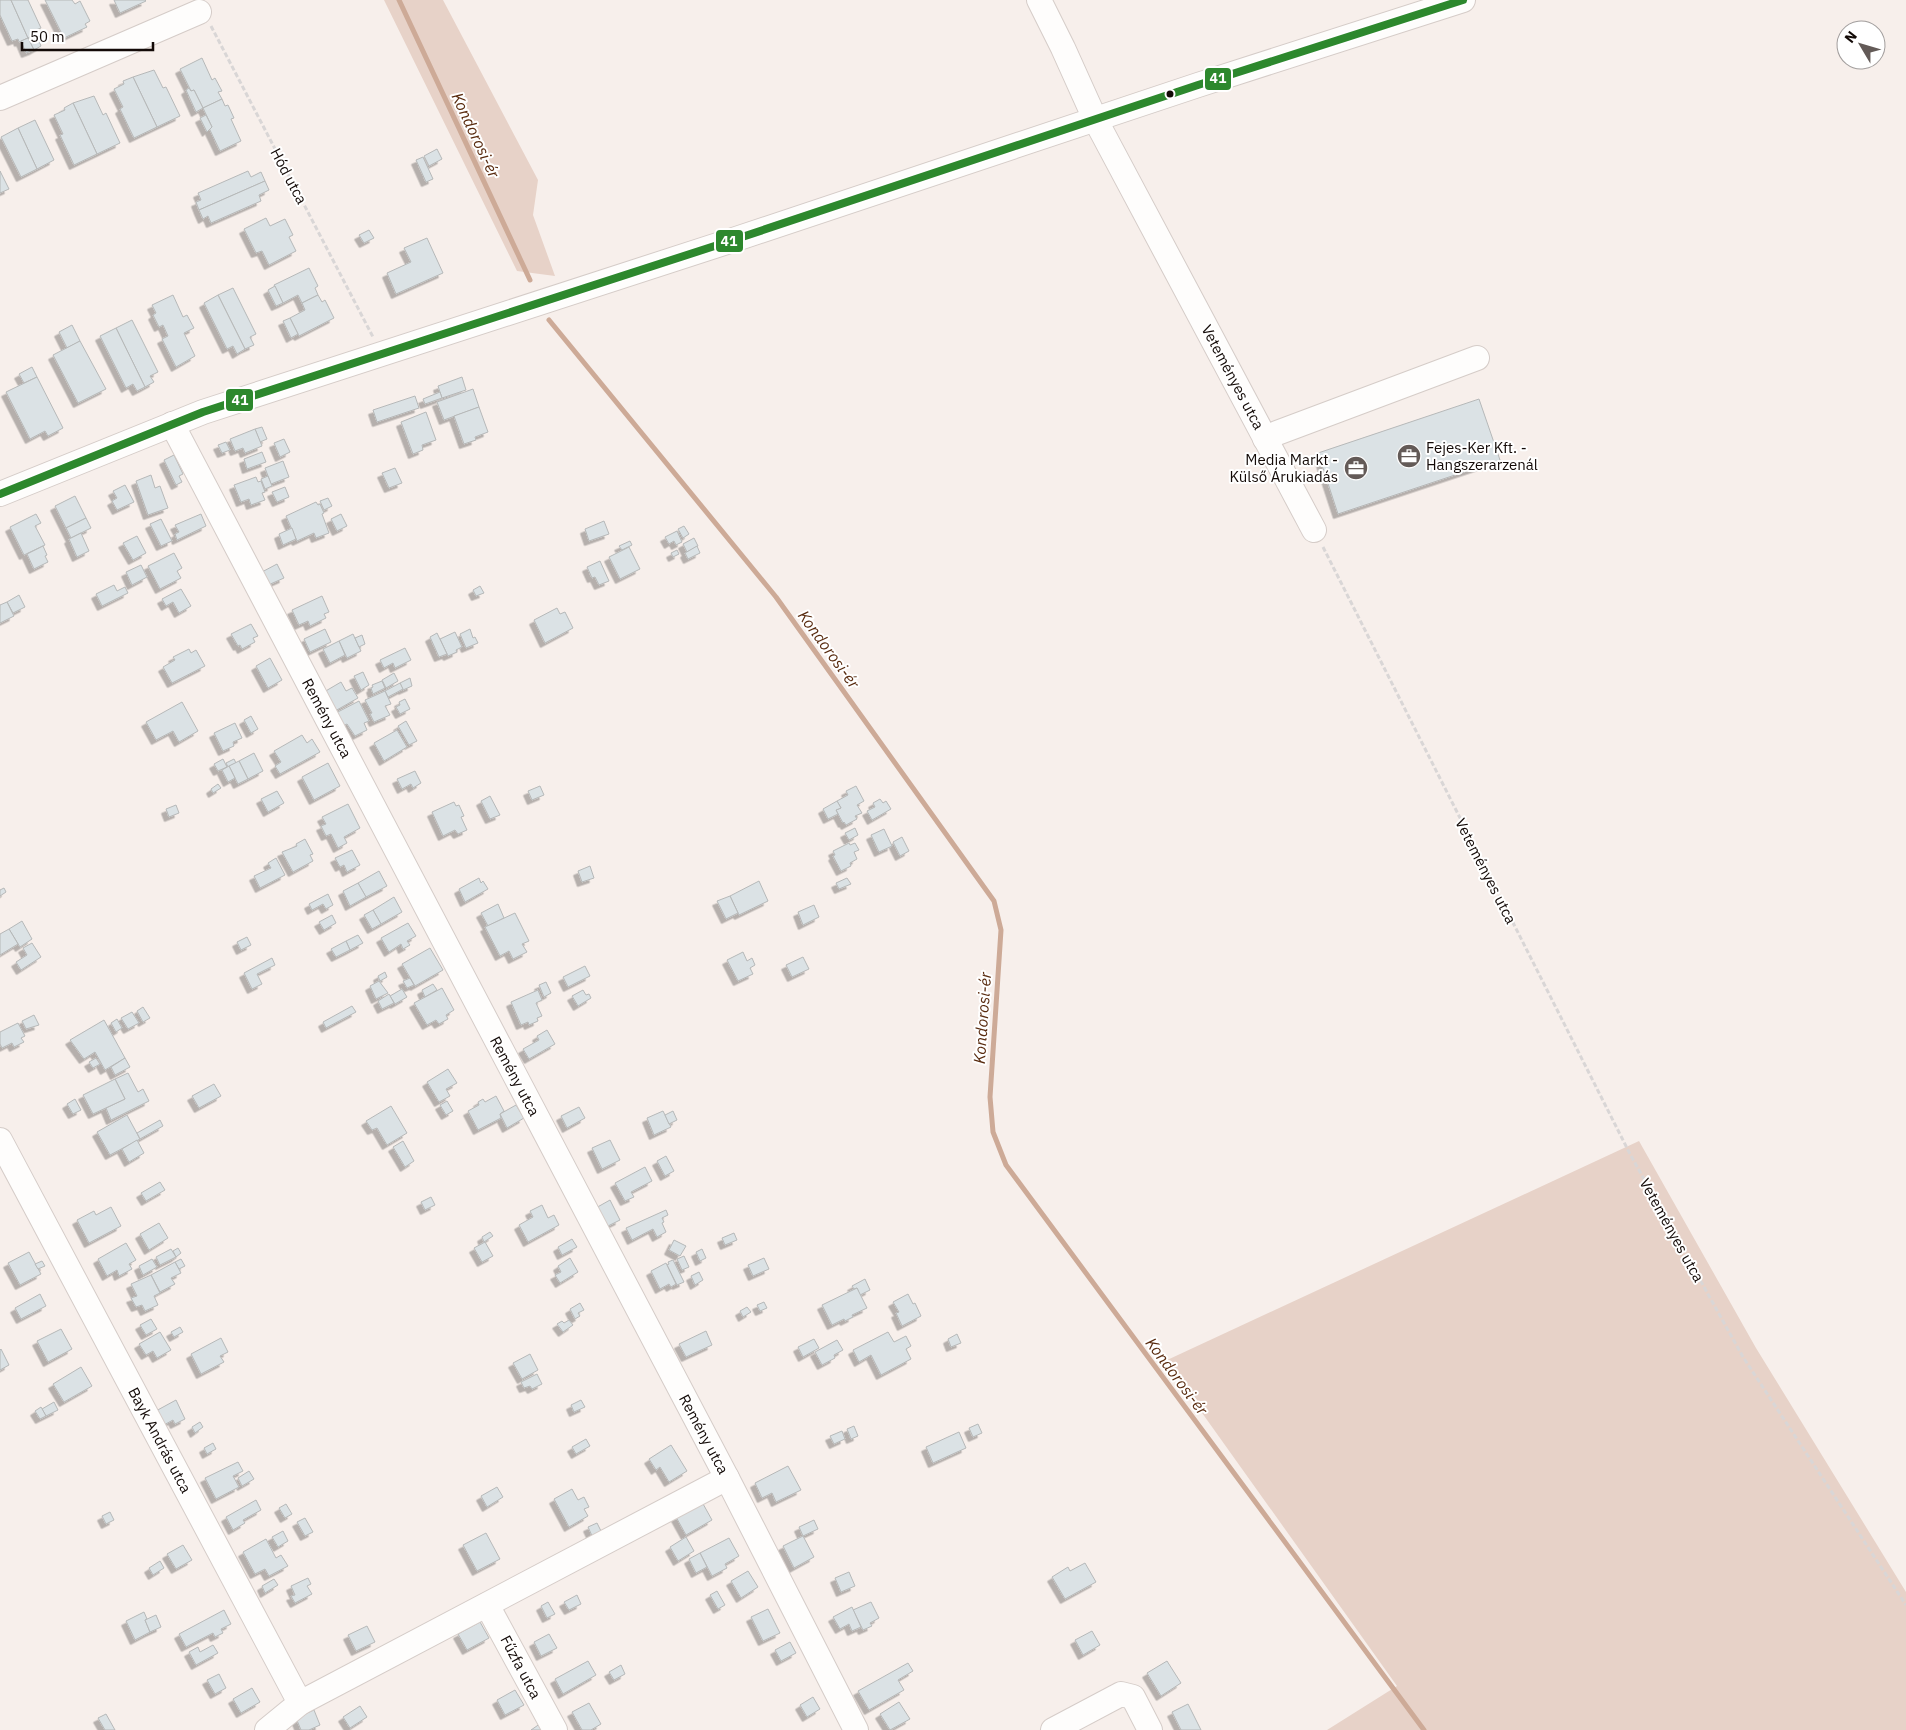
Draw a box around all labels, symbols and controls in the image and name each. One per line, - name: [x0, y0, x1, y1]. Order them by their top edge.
- scale bar: [22, 20, 154, 52]
- north arrow: [1836, 20, 1886, 70]
- text: 50 m: [30, 27, 65, 46]
- text: N: [1841, 27, 1861, 47]
- line badge: 41: [1204, 67, 1232, 91]
- text: 41: [1210, 69, 1227, 87]
- water label: Kondorosi-ér: [448, 89, 505, 182]
- unlabelled marker: [1165, 89, 1175, 99]
- street label: Hód utca: [266, 145, 312, 207]
- line badge: 41: [715, 229, 744, 253]
- text: 41: [721, 232, 738, 250]
- street label: Veteményes utca: [1197, 321, 1269, 433]
- line badge: 41: [225, 388, 254, 412]
- text: 41: [232, 391, 249, 409]
- place label: Fejes-Ker Kft. - Hangszerarzenál: [1426, 438, 1538, 474]
- office icon: Fejes-Ker Kft. - Hangszerarzenál: [1396, 443, 1422, 469]
- place label: Media Markt - Külső Árukiadás: [1229, 450, 1338, 486]
- office icon: Media Markt - Külső Árukiadás: [1343, 455, 1369, 481]
- water label: Kondorosi-ér: [794, 606, 865, 693]
- street label: Remény utca: [298, 675, 356, 761]
- street label: Veteményes utca: [1451, 815, 1521, 927]
- water label: Kondorosi-ér: [969, 970, 995, 1064]
- street label: Remény utca: [486, 1033, 544, 1119]
- street label: Veteményes utca: [1636, 1175, 1708, 1285]
- water label: Kondorosi-ér: [1141, 1333, 1213, 1420]
- street label: Bayk András utca: [124, 1384, 196, 1496]
- street label: Remény utca: [675, 1391, 733, 1477]
- street label: Fűzfa utca: [496, 1632, 546, 1702]

